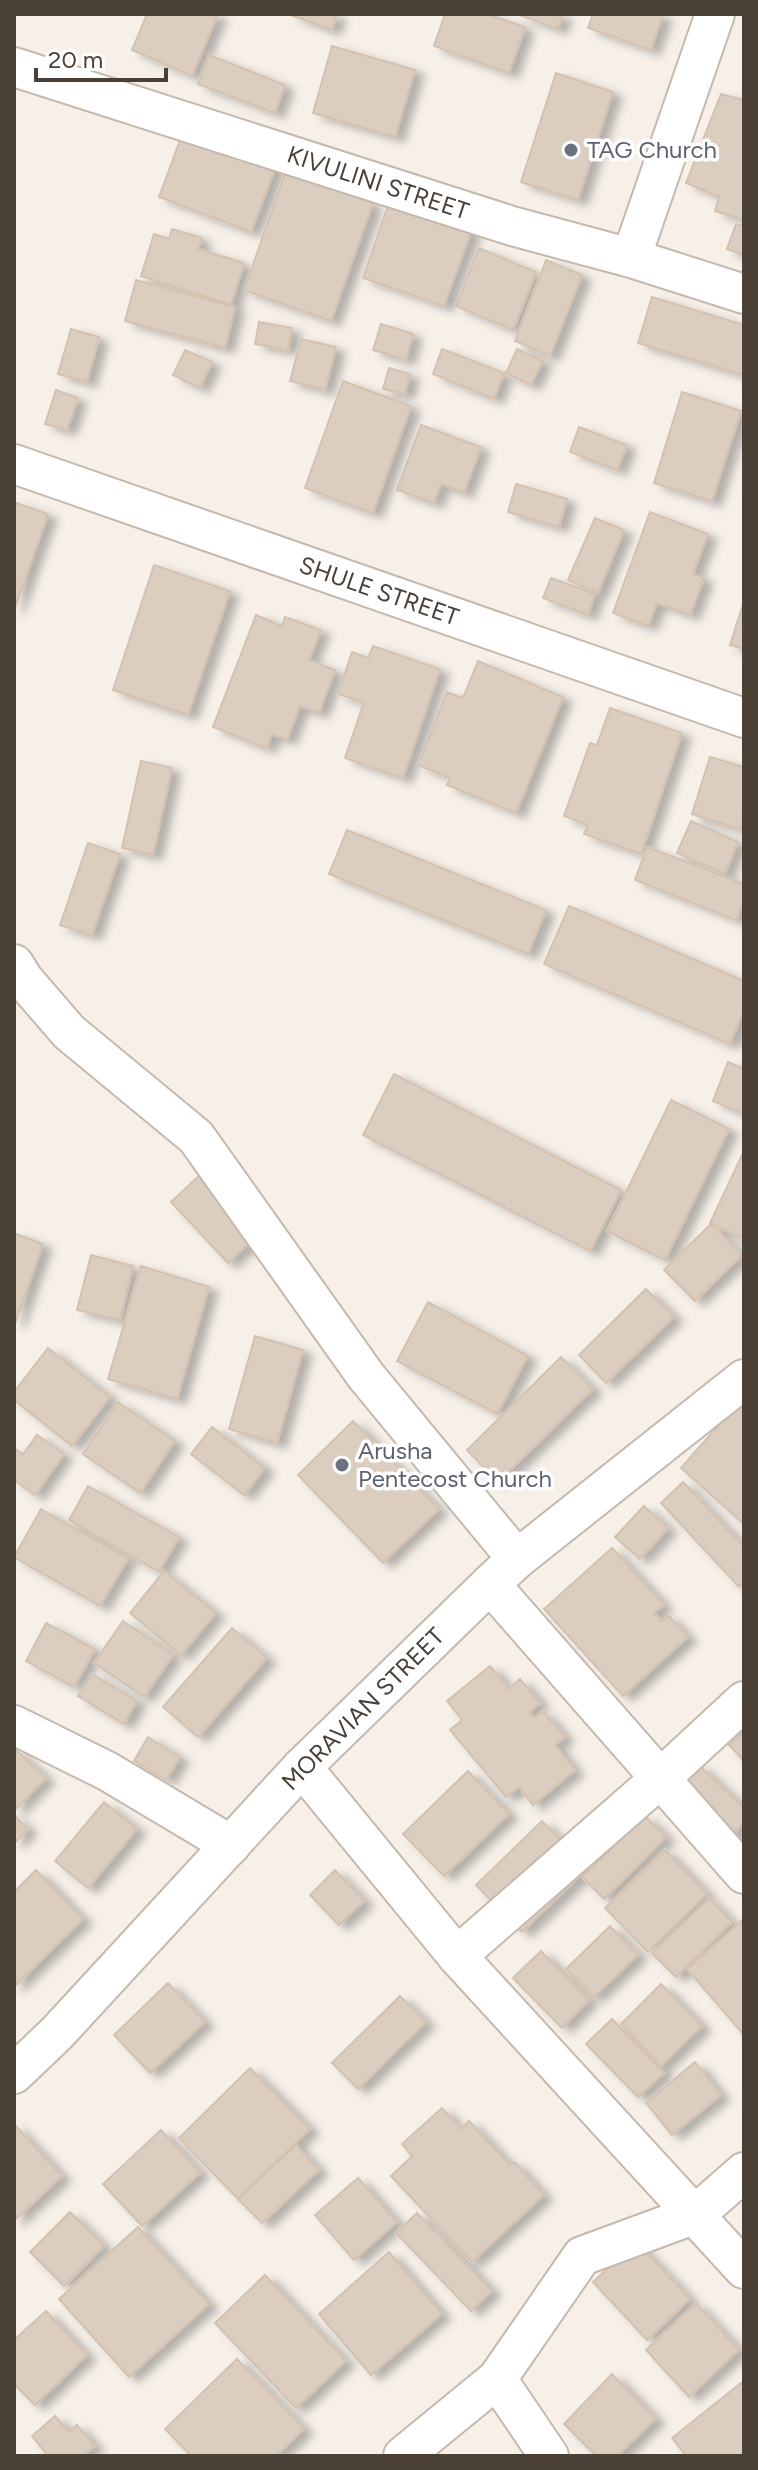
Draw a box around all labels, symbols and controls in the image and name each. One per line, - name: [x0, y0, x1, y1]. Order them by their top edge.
- scale bar: [36, 32, 166, 82]
- text: 20 m: [48, 45, 103, 74]
- place label: TAG Church: [587, 135, 717, 164]
- street label: KIVULINI STREET: [284, 139, 473, 226]
- marker: TAG Church: [562, 141, 580, 159]
- street label: SHULE STREET: [295, 550, 463, 631]
- place label: Arusha Pentecost Church: [358, 1436, 552, 1493]
- marker: Arusha Pentecost Church: [333, 1456, 351, 1474]
- street label: MORAVIAN STREET: [275, 1621, 450, 1796]

